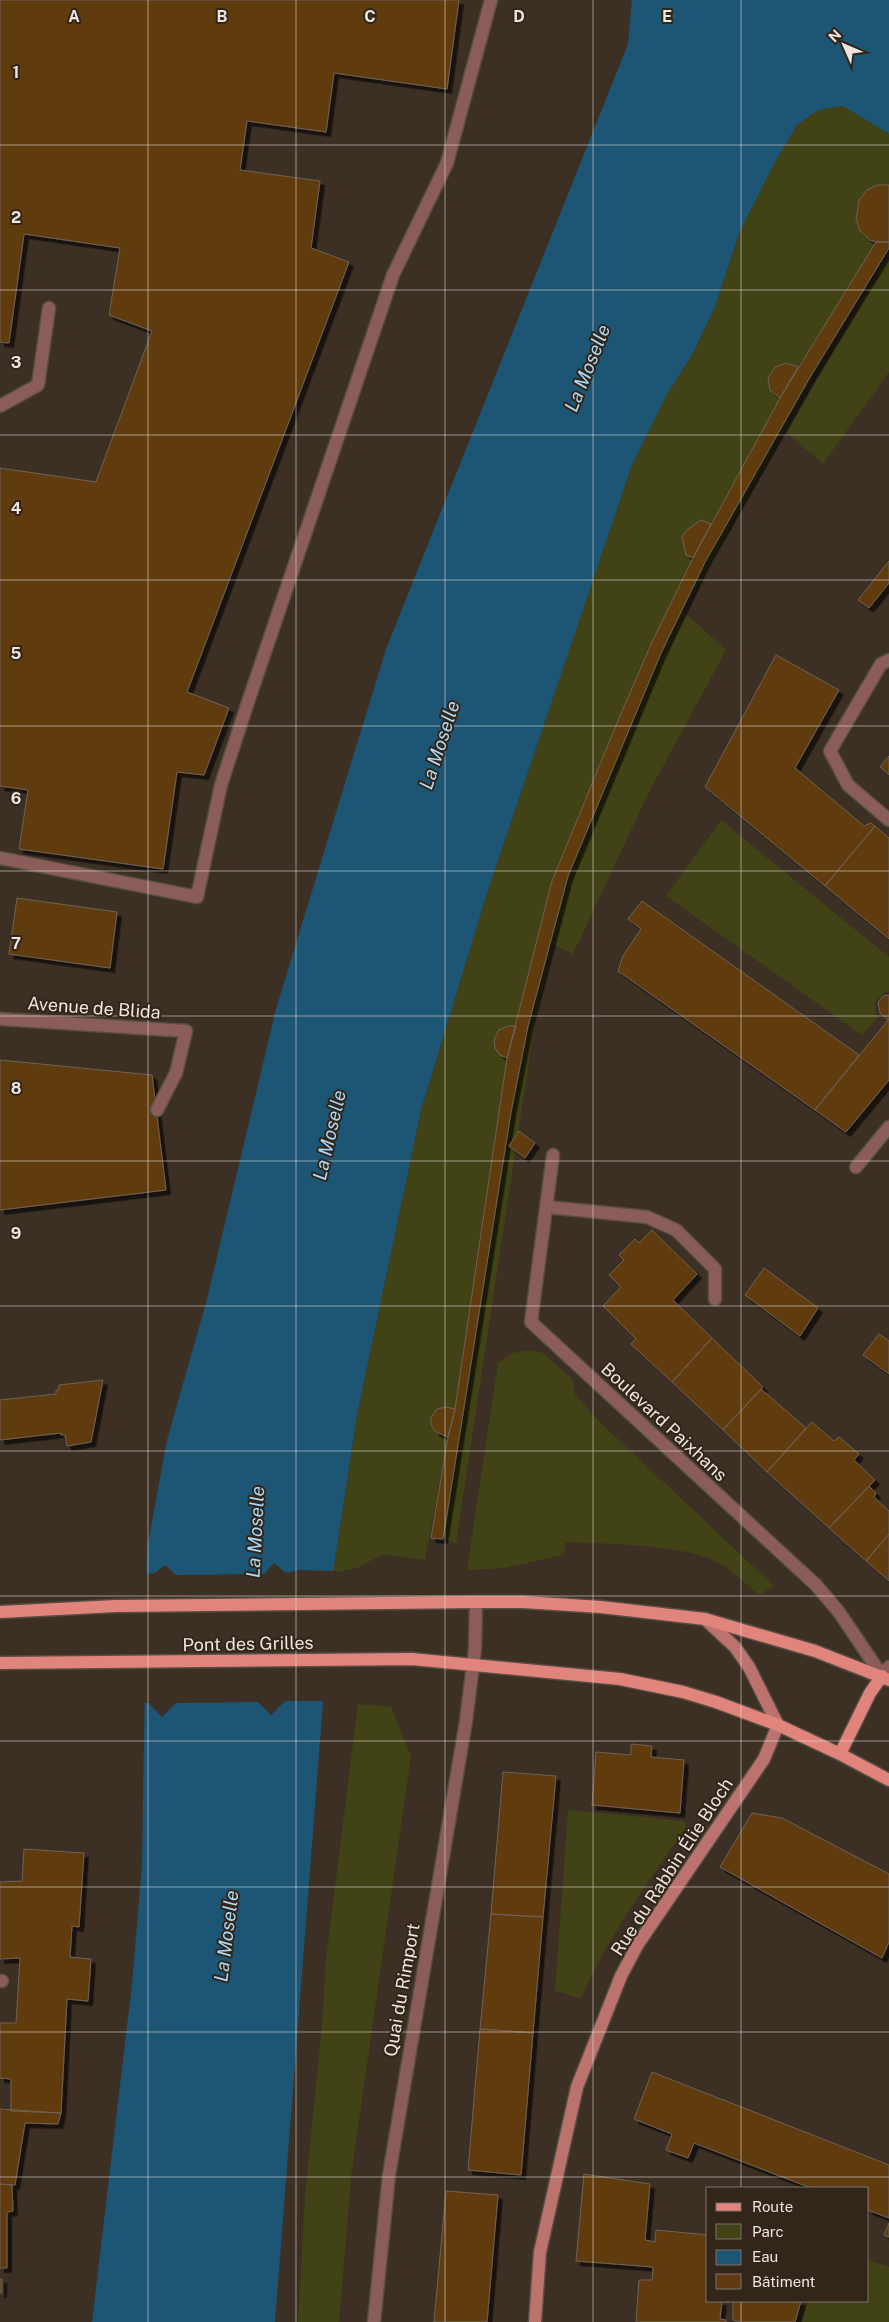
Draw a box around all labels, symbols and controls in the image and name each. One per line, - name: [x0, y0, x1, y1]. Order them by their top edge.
- text: A: [68, 7, 80, 26]
- text: B: [217, 7, 228, 26]
- text: C: [364, 7, 376, 26]
- text: D: [513, 7, 525, 26]
- text: E: [662, 7, 672, 26]
- north arrow: [819, 20, 869, 70]
- text: N: [825, 26, 844, 45]
- text: 1: [13, 63, 19, 82]
- text: 2: [11, 208, 21, 227]
- water label: La Moselle: [560, 321, 614, 415]
- text: 3: [11, 353, 21, 372]
- text: 4: [11, 499, 22, 518]
- text: 5: [11, 644, 22, 663]
- water label: La Moselle: [414, 698, 464, 792]
- text: 6: [11, 789, 21, 808]
- text: 7: [11, 934, 21, 953]
- street label: Avenue de Blida: [27, 992, 161, 1023]
- text: 8: [11, 1079, 22, 1098]
- water label: La Moselle: [308, 1088, 350, 1182]
- text: 9: [11, 1224, 21, 1243]
- street label: Boulevard Paixhans: [597, 1358, 732, 1485]
- water label: La Moselle: [242, 1486, 268, 1578]
- street label: Pont des Grilles: [182, 1632, 314, 1655]
- street label: Rue du Rabbin Élie Bloch: [605, 1773, 737, 1959]
- water label: La Moselle: [209, 1889, 243, 1983]
- street label: Quai du Rimport: [379, 1922, 424, 2058]
- legend: [706, 2187, 869, 2302]
- text: Route: [752, 2198, 793, 2215]
- text: Parc: [752, 2223, 784, 2240]
- text: Eau: [752, 2248, 778, 2265]
- text: Bâtiment: [752, 2273, 815, 2290]

